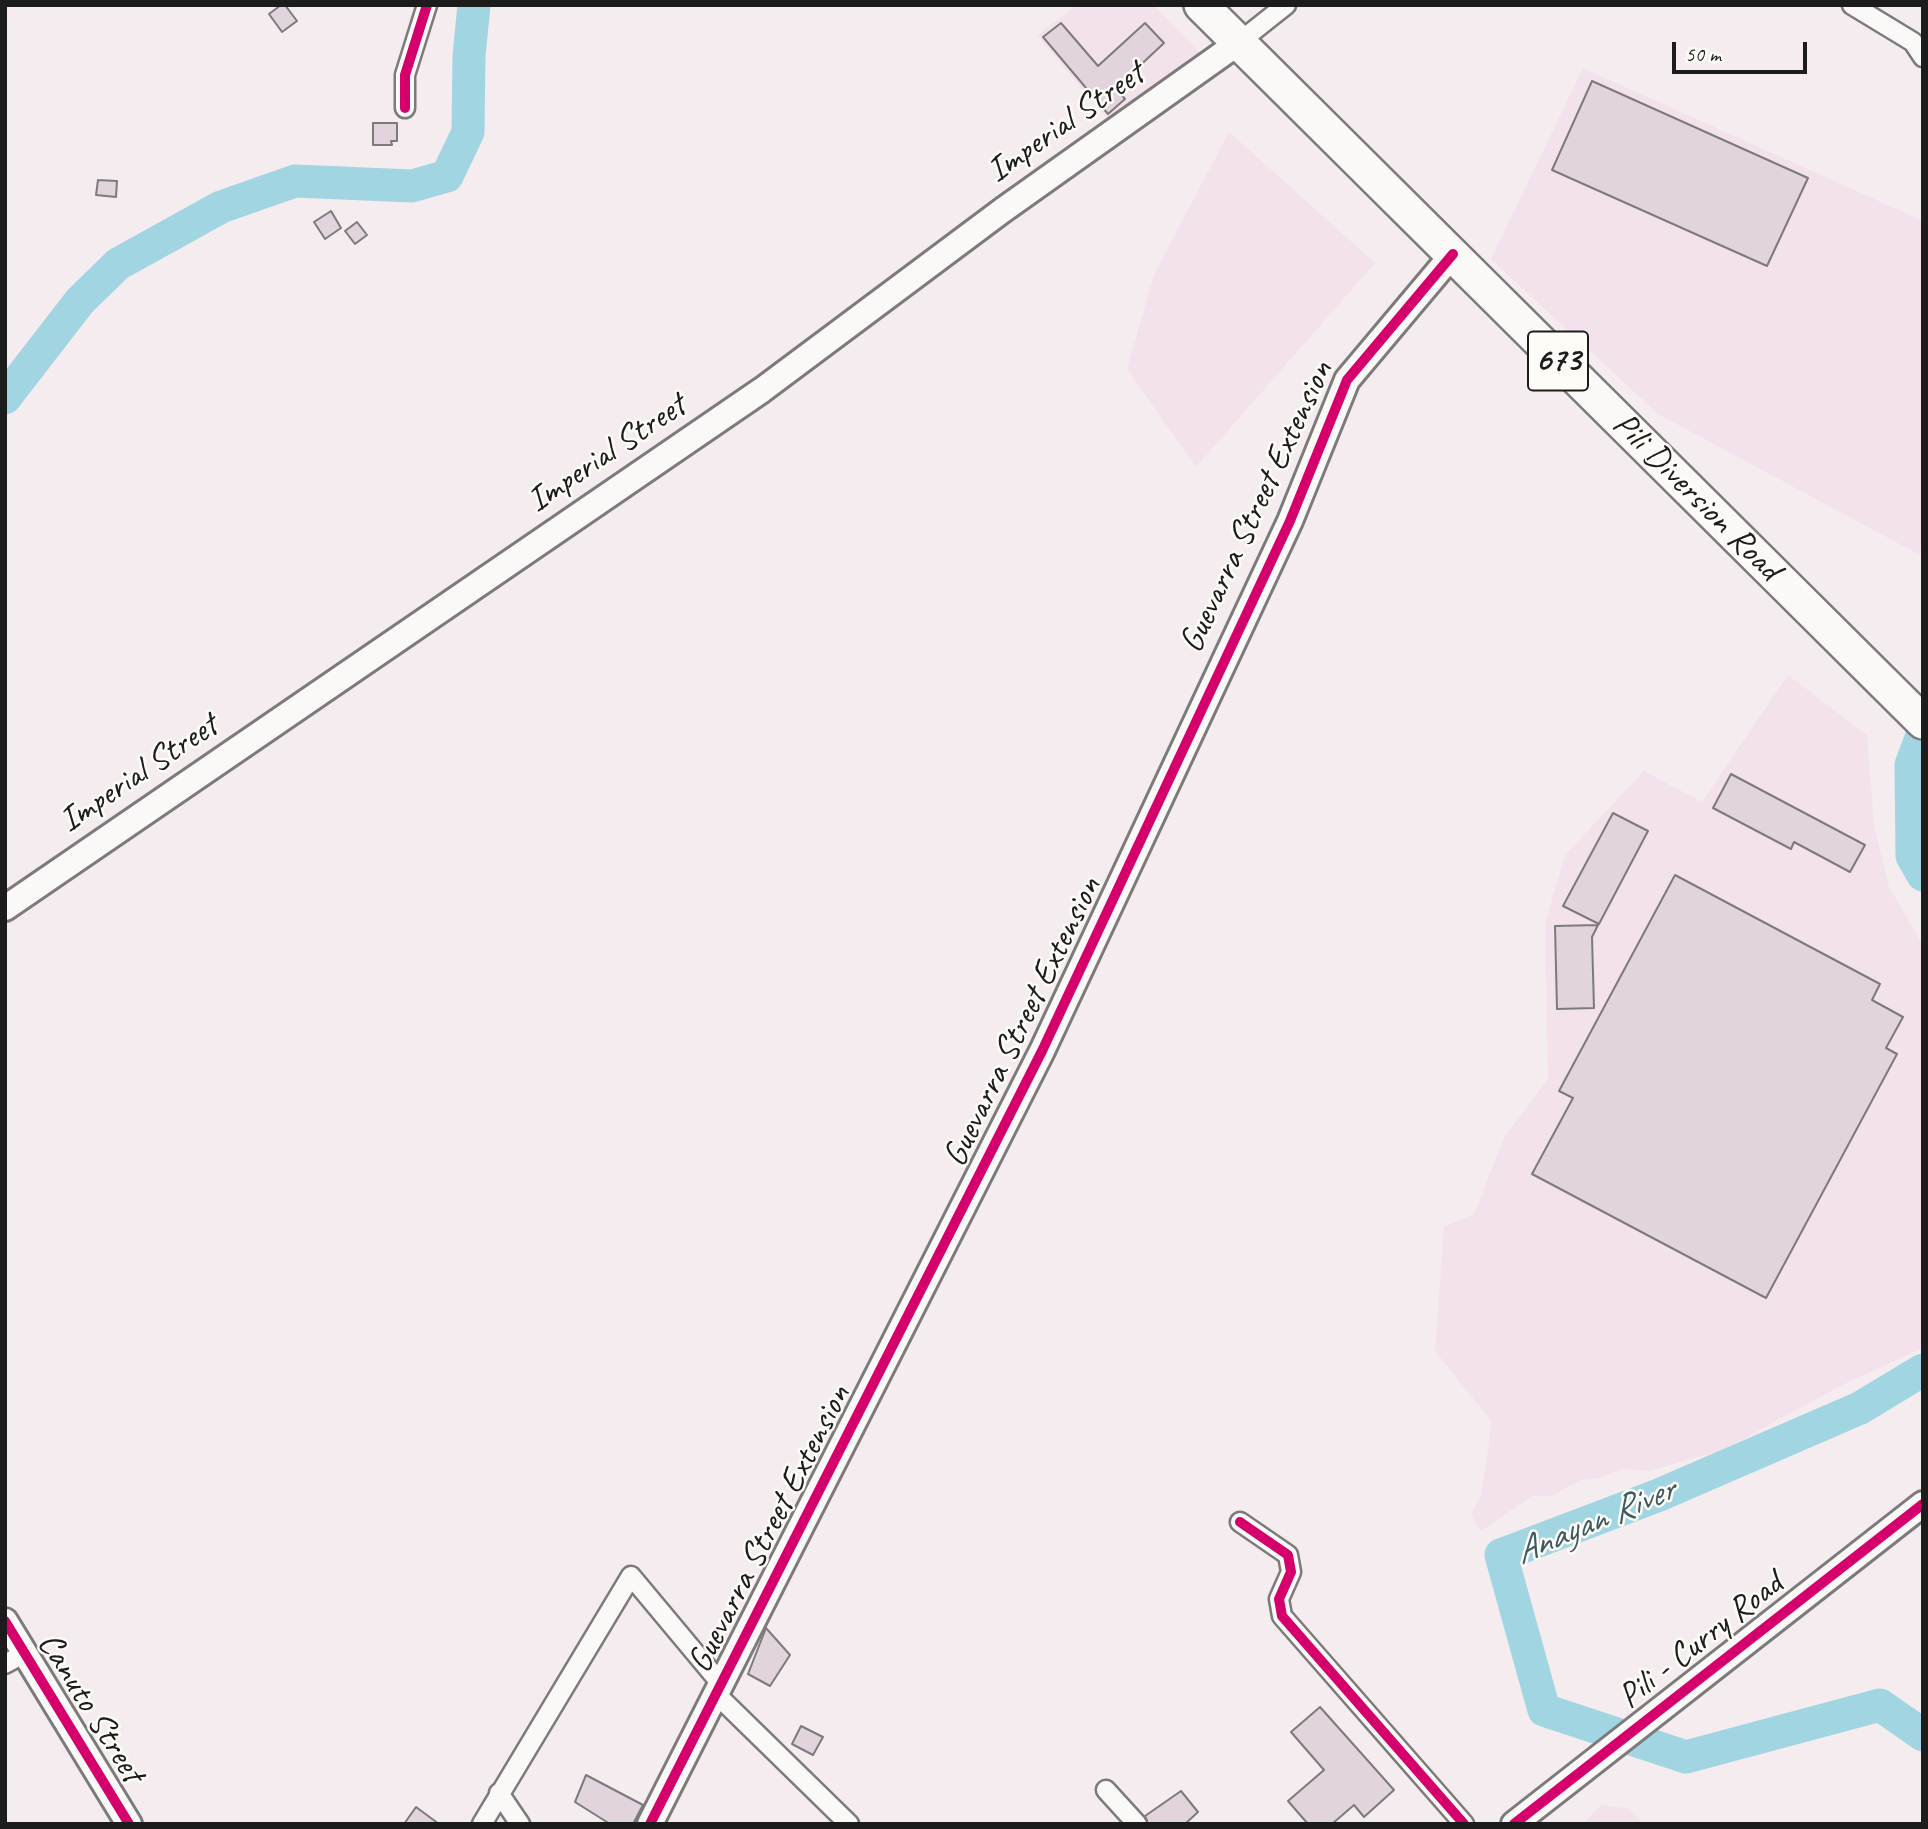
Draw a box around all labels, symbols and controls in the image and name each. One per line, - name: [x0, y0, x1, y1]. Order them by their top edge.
- scale bar: [1676, 28, 1811, 72]
- text: 50 m: [1685, 41, 1721, 67]
- street label: Imperial Street: [979, 54, 1153, 192]
- road number: 673: [1528, 332, 1588, 390]
- street label: Guevarra Street Extension: [1171, 354, 1343, 660]
- street label: Imperial Street: [520, 386, 694, 522]
- street label: Pili Diversion Road: [1603, 404, 1789, 590]
- street label: Imperial Street: [52, 706, 226, 842]
- street label: Guevarra Street Extension: [935, 870, 1111, 1174]
- street label: Guevarra Street Extension: [679, 1378, 861, 1680]
- water label: Anayan River: [1509, 1469, 1681, 1575]
- street label: Pili - Curry Road: [1610, 1564, 1792, 1718]
- street label: Canuto Street: [27, 1625, 153, 1791]

